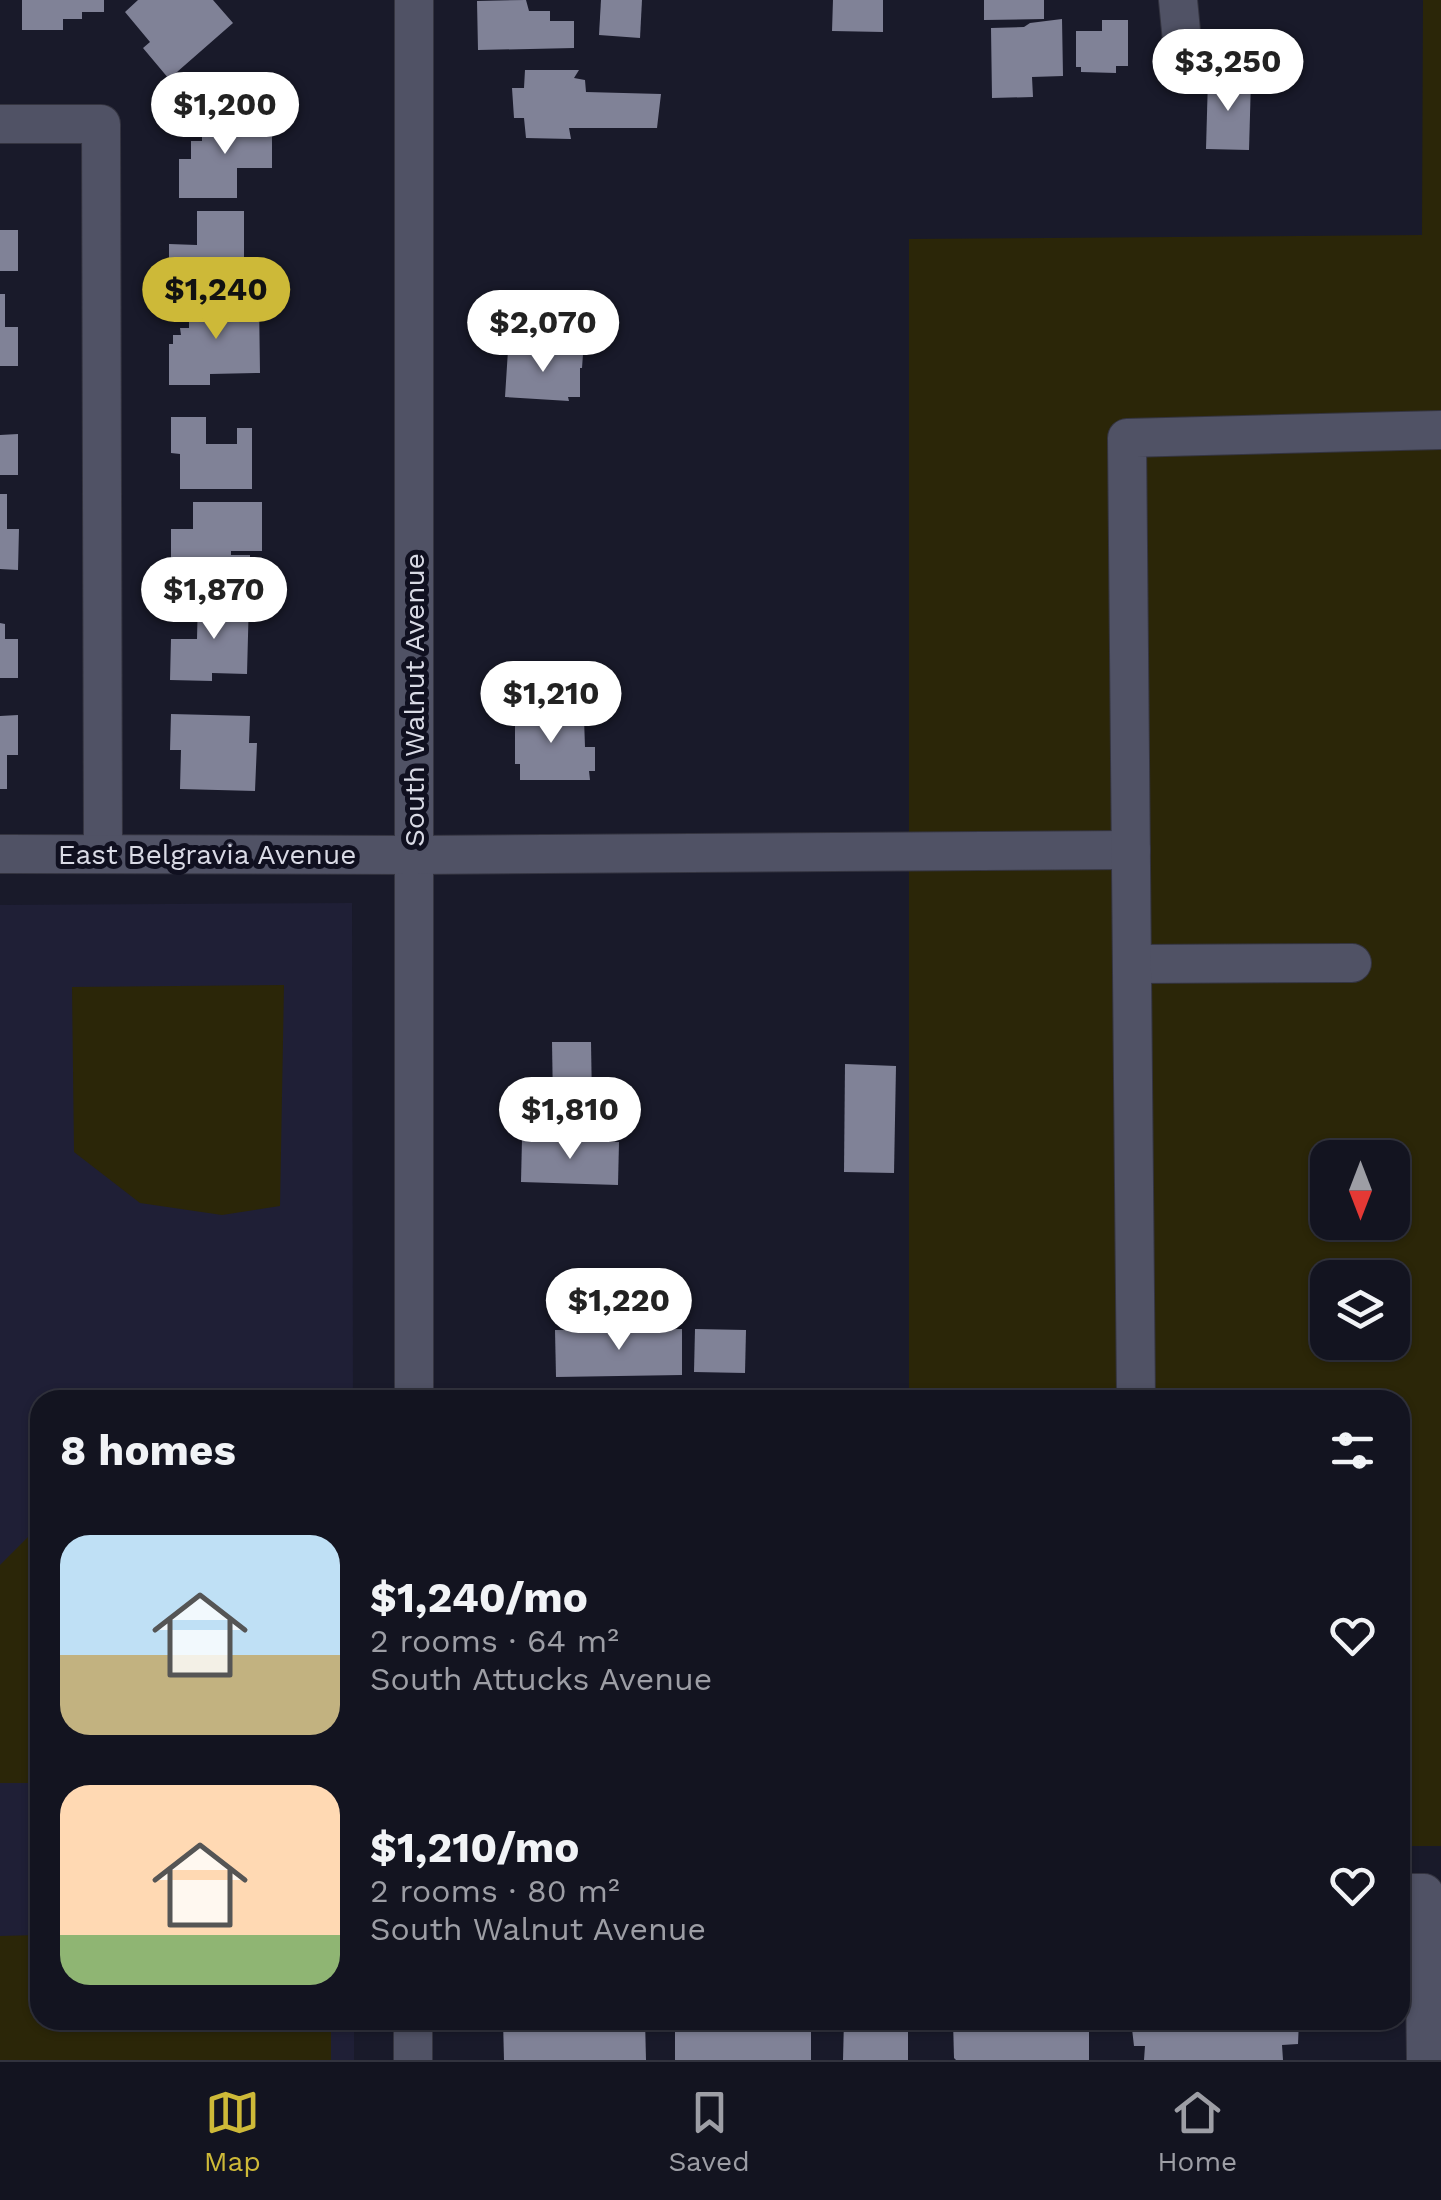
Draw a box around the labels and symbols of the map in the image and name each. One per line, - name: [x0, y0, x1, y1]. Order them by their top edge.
- pin: $3,250: [1147, 29, 1309, 114]
- pin: $1,200: [144, 72, 306, 157]
- pin: $1,240: [135, 257, 297, 342]
- pin: $2,070: [462, 290, 624, 375]
- street label: South Walnut Avenue: [398, 553, 431, 847]
- pin: $1,870: [133, 557, 295, 642]
- pin: $1,210: [470, 661, 632, 746]
- street label: East Belgravia Avenue: [58, 838, 356, 871]
- pin: $1,810: [489, 1077, 651, 1162]
- north arrow: [1310, 1140, 1410, 1240]
- pin: $1,220: [538, 1268, 700, 1353]

